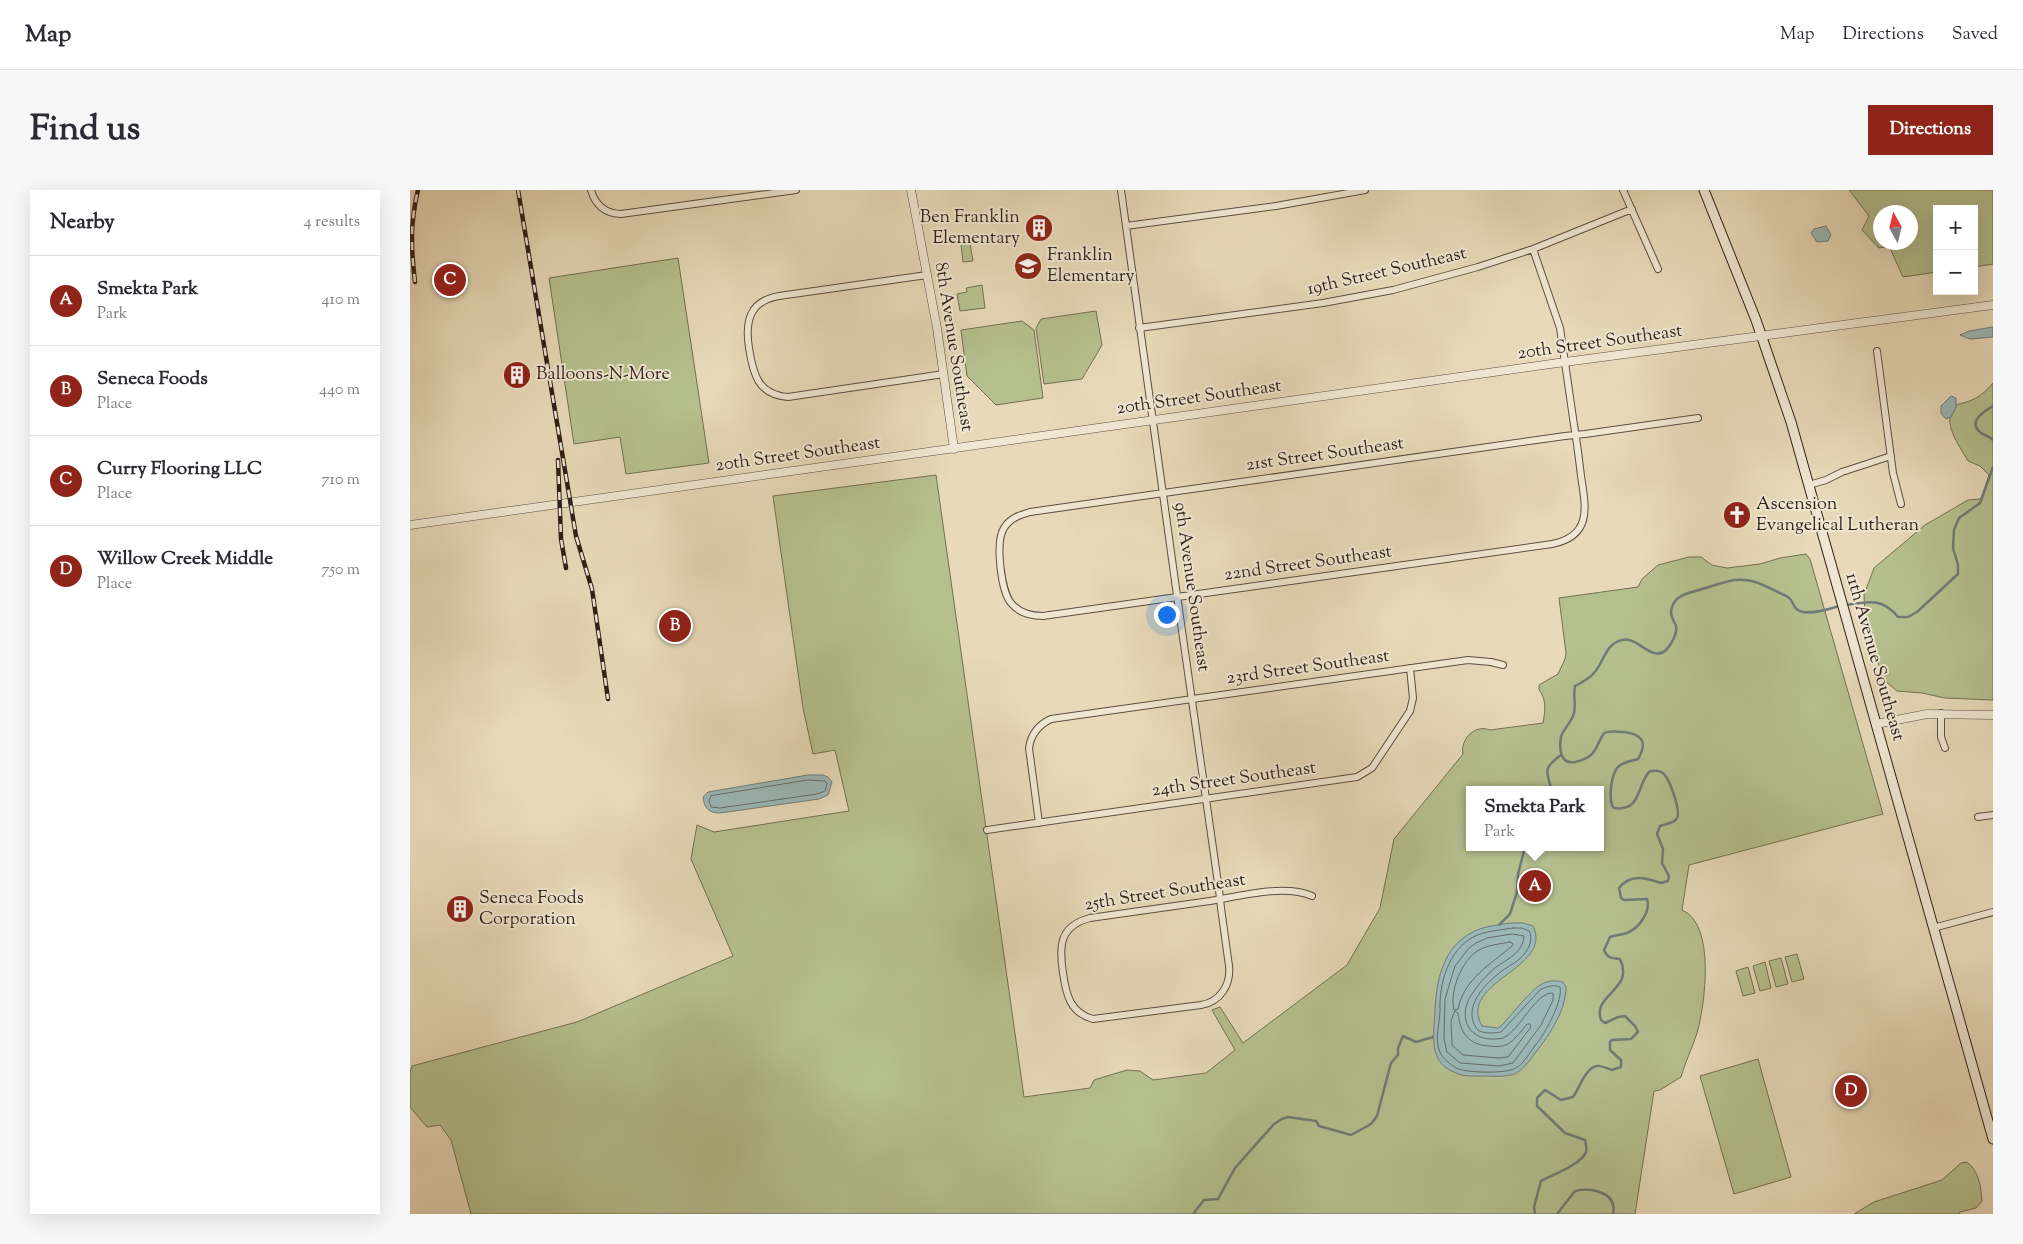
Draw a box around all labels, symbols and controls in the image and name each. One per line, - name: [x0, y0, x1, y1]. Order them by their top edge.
- text: Map: [25, 18, 71, 52]
- text: Map: [1780, 22, 1815, 48]
- text: Directions: [1843, 22, 1924, 48]
- text: Saved: [1952, 22, 1998, 48]
- text: Find us: [30, 105, 140, 156]
- button: Directions: [1868, 105, 1993, 155]
- place label: Ben Franklin Elementary: [920, 205, 1020, 252]
- north arrow: [1873, 205, 1918, 250]
- map controls: [1933, 205, 1978, 295]
- button: +: [1933, 205, 1978, 250]
- text: Nearby: [50, 208, 115, 238]
- text: 4 results: [304, 211, 360, 234]
- building icon: Ben Franklin Elementary: [1024, 213, 1054, 243]
- street label: 19th Street Southeast: [1305, 241, 1469, 303]
- place label: Franklin Elementary: [1047, 243, 1135, 290]
- button: −: [1933, 250, 1978, 295]
- school or university icon: Franklin Elementary: [1013, 251, 1043, 281]
- pin: C: [434, 261, 466, 299]
- street label: 8th Avenue Southeast: [927, 261, 979, 433]
- text: Smekta Park: [97, 276, 198, 303]
- text: A: [60, 289, 73, 312]
- text: 410 m: [322, 289, 360, 312]
- text: Park: [97, 303, 128, 326]
- street label: 20th Street Southeast: [1516, 319, 1684, 367]
- building icon: Balloons-N-More: [502, 360, 532, 390]
- place label: Balloons-N-More: [536, 362, 670, 388]
- text: Seneca Foods: [97, 366, 208, 393]
- street label: 20th Street Southeast: [1115, 374, 1283, 422]
- text: B: [61, 379, 71, 402]
- text: 440 m: [319, 379, 360, 402]
- text: Place: [97, 393, 132, 416]
- street label: 20th Street Southeast: [714, 431, 882, 479]
- street label: 21st Street Southeast: [1244, 431, 1406, 479]
- text: Curry Flooring LLC: [97, 456, 262, 483]
- text: C: [60, 469, 72, 492]
- text: 710 m: [322, 469, 360, 492]
- text: Place: [97, 483, 132, 506]
- place label: Ascension Evangelical Lutheran: [1756, 492, 1920, 539]
- church icon: Ascension Evangelical Lutheran: [1722, 500, 1752, 530]
- street label: 9th Avenue Southeast: [1166, 501, 1216, 673]
- street label: 22nd Street Southeast: [1222, 539, 1394, 589]
- text: Willow Creek Middle: [97, 546, 273, 573]
- text: D: [60, 559, 72, 582]
- text: 750 m: [321, 559, 360, 582]
- street label: 11th Avenue Southeast: [1837, 570, 1911, 744]
- text: Place: [97, 573, 132, 596]
- your location: [1154, 602, 1180, 628]
- pin: B: [659, 607, 691, 645]
- street label: 23rd Street Southeast: [1225, 644, 1391, 692]
- street label: 24th Street Southeast: [1150, 756, 1318, 804]
- popup: [1466, 786, 1604, 851]
- text: Smekta Park: [1484, 794, 1586, 821]
- text: Park: [1484, 821, 1515, 844]
- street label: 25th Street Southeast: [1083, 867, 1247, 919]
- pin: A: [1519, 867, 1551, 905]
- place label: Seneca Foods Corporation: [479, 886, 584, 933]
- building icon: Seneca Foods Corporation: [445, 894, 475, 924]
- pin: D: [1835, 1072, 1867, 1110]

